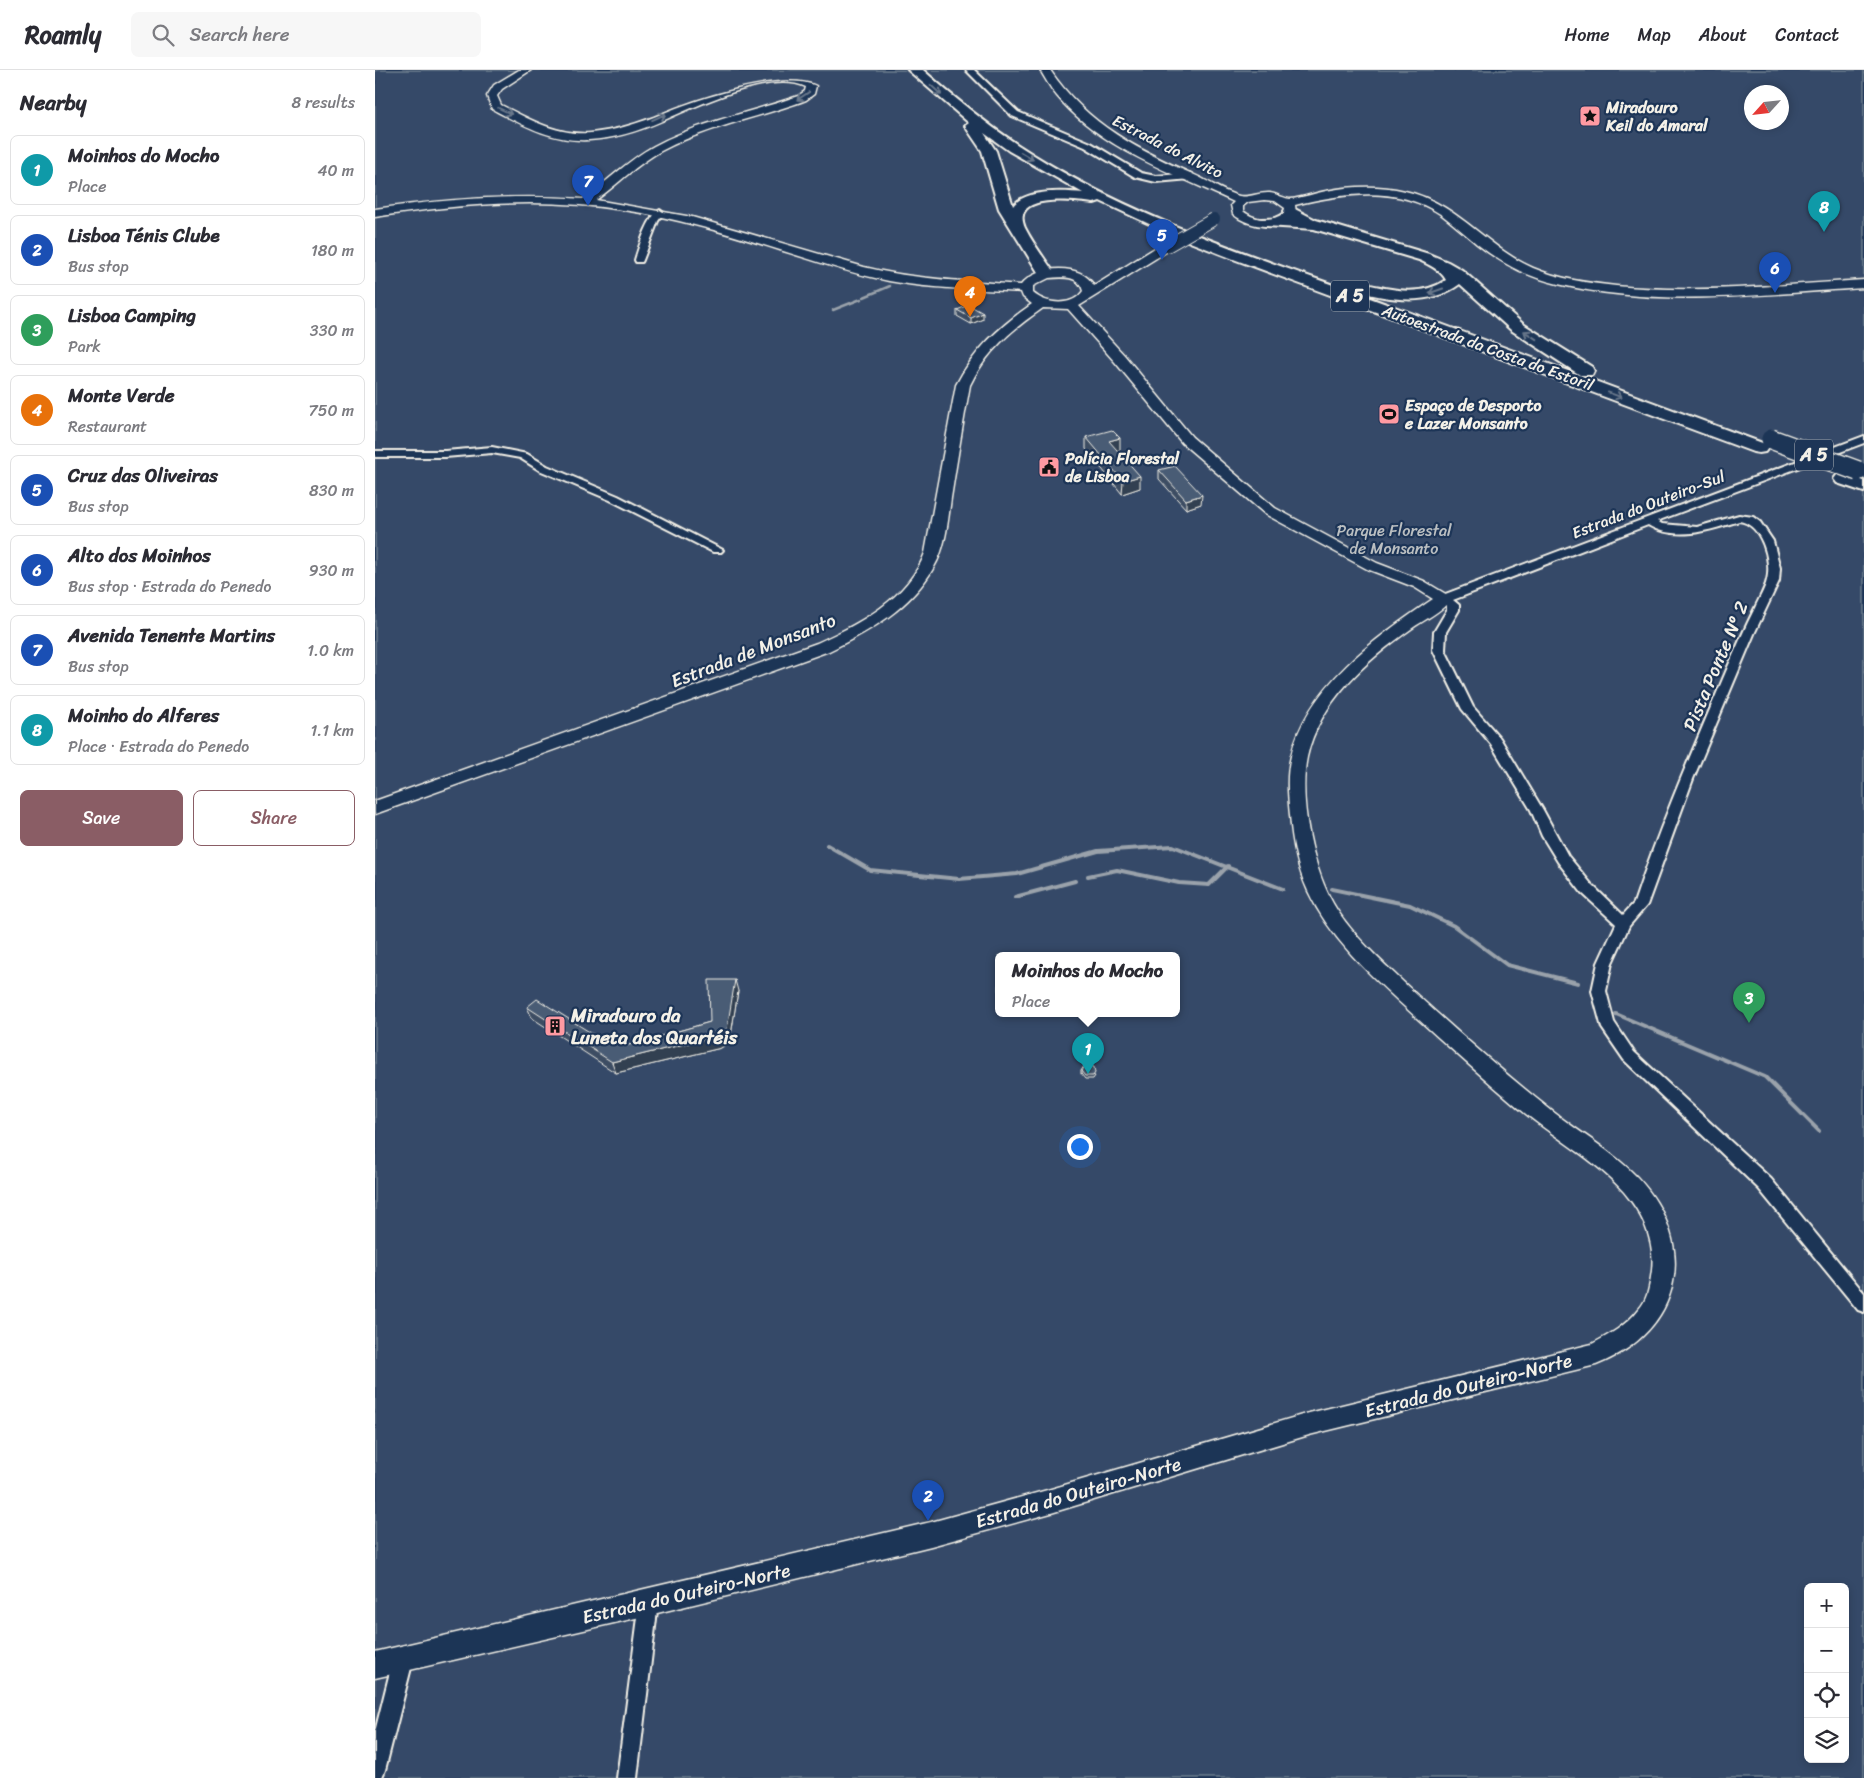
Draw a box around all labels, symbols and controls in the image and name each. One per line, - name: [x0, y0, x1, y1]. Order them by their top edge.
- search box: [131, 12, 481, 57]
- text: Roamly: [25, 14, 101, 56]
- text: Search here: [189, 18, 289, 51]
- text: Home: [1565, 19, 1610, 51]
- text: Map: [1638, 19, 1671, 51]
- text: About: [1699, 19, 1747, 51]
- text: Contact: [1775, 19, 1839, 51]
- icon: search: [149, 21, 177, 49]
- text: Nearby: [20, 84, 86, 122]
- one-way arrow: [929, 84, 942, 96]
- north arrow: [1744, 85, 1789, 130]
- text: 8 results: [292, 88, 355, 117]
- one-way arrow: [796, 91, 810, 101]
- place label: Miradouro Keil do Amaral: [1605, 93, 1709, 140]
- place icon: Miradouro Keil do Amaral: [1578, 104, 1602, 128]
- street label: Estrada do Alvito: [1107, 106, 1228, 187]
- one-way arrow: [497, 107, 512, 117]
- one-way arrow: [651, 111, 666, 121]
- text: Moinhos do Mocho: [68, 139, 219, 172]
- one-way arrow: [1020, 152, 1034, 162]
- text: 1: [34, 156, 40, 185]
- text: 40 m: [317, 156, 354, 185]
- pin: 7: [572, 165, 604, 206]
- text: Place: [68, 172, 107, 201]
- pin: 8: [1808, 191, 1840, 232]
- text: Lisboa Ténis Clube: [68, 219, 220, 252]
- pin: 5: [1146, 219, 1178, 260]
- text: 2: [32, 236, 42, 265]
- text: 180 m: [311, 236, 354, 265]
- text: Bus stop: [68, 252, 129, 281]
- pin: 6: [1759, 252, 1791, 293]
- pin: 4: [954, 276, 986, 317]
- road number: A 5: [1331, 280, 1369, 312]
- one-way arrow: [1428, 287, 1444, 297]
- street label: Autoestrada da Costa do Estoril: [1377, 295, 1598, 399]
- text: Lisboa Camping: [68, 299, 196, 332]
- text: 3: [33, 316, 41, 345]
- text: 330 m: [310, 316, 354, 345]
- one-way arrow: [1523, 330, 1537, 340]
- text: Park: [68, 332, 101, 361]
- text: Monte Verde: [68, 379, 174, 412]
- place label: Espaço de Desporto e Lazer Monsanto: [1404, 391, 1542, 438]
- one-way arrow: [1607, 391, 1622, 400]
- text: 4: [32, 396, 42, 425]
- text: 750 m: [309, 396, 354, 425]
- sports icon: Espaço de Desporto e Lazer Monsanto: [1377, 402, 1401, 426]
- text: Restaurant: [68, 412, 147, 441]
- road number: A 5: [1795, 440, 1833, 470]
- place label: Polícia Florestal de Lisboa: [1065, 444, 1180, 491]
- public building icon: Polícia Florestal de Lisboa: [1037, 455, 1061, 479]
- text: Cruz das Oliveiras: [68, 459, 218, 492]
- street label: Estrada do Outeiro-Sul: [1567, 462, 1730, 547]
- text: 5: [32, 476, 42, 505]
- text: 830 m: [309, 476, 354, 505]
- text: Bus stop: [68, 492, 129, 521]
- park label: Parque Florestal de Monsanto: [1336, 516, 1452, 563]
- text: Alto dos Moinhos: [68, 539, 211, 572]
- text: 6: [32, 556, 42, 585]
- text: 930 m: [309, 556, 354, 585]
- text: Bus stop · Estrada do Penedo: [68, 572, 271, 601]
- street label: Pista Ponte Nº 2: [1673, 596, 1758, 736]
- street label: Estrada de Monsanto: [666, 604, 841, 697]
- text: Avenida Tenente Martins: [68, 619, 275, 652]
- text: 7: [32, 636, 42, 665]
- text: 1.0 km: [307, 636, 354, 665]
- text: Bus stop: [68, 652, 129, 681]
- text: Moinho do Alferes: [68, 699, 219, 732]
- text: 8: [32, 716, 42, 745]
- text: 1.1 km: [310, 716, 354, 745]
- text: Place · Estrada do Penedo: [68, 732, 249, 761]
- button: Save: [20, 790, 183, 846]
- button: Share: [193, 790, 355, 846]
- popup: [995, 952, 1180, 1017]
- text: Moinhos do Mocho: [1012, 954, 1163, 987]
- pin: 3: [1733, 982, 1765, 1023]
- text: Place: [1012, 987, 1050, 1016]
- place label: Miradouro da Luneta dos Quartéis: [570, 999, 739, 1054]
- building icon: Miradouro da Luneta dos Quartéis: [543, 1014, 567, 1038]
- pin: 1: [1072, 1033, 1104, 1074]
- your location: [1067, 1134, 1093, 1160]
- street label: Estrada do Outeiro-Norte: [1361, 1344, 1575, 1427]
- street label: Estrada do Outeiro-Norte: [971, 1447, 1185, 1538]
- pin: 2: [912, 1480, 944, 1521]
- street label: Estrada do Outeiro-Norte: [579, 1553, 793, 1633]
- map controls: [1804, 1583, 1849, 1763]
- button: +: [1804, 1583, 1849, 1628]
- button: −: [1804, 1628, 1849, 1673]
- button: locate: [1804, 1673, 1849, 1718]
- button: layers: [1804, 1718, 1849, 1763]

